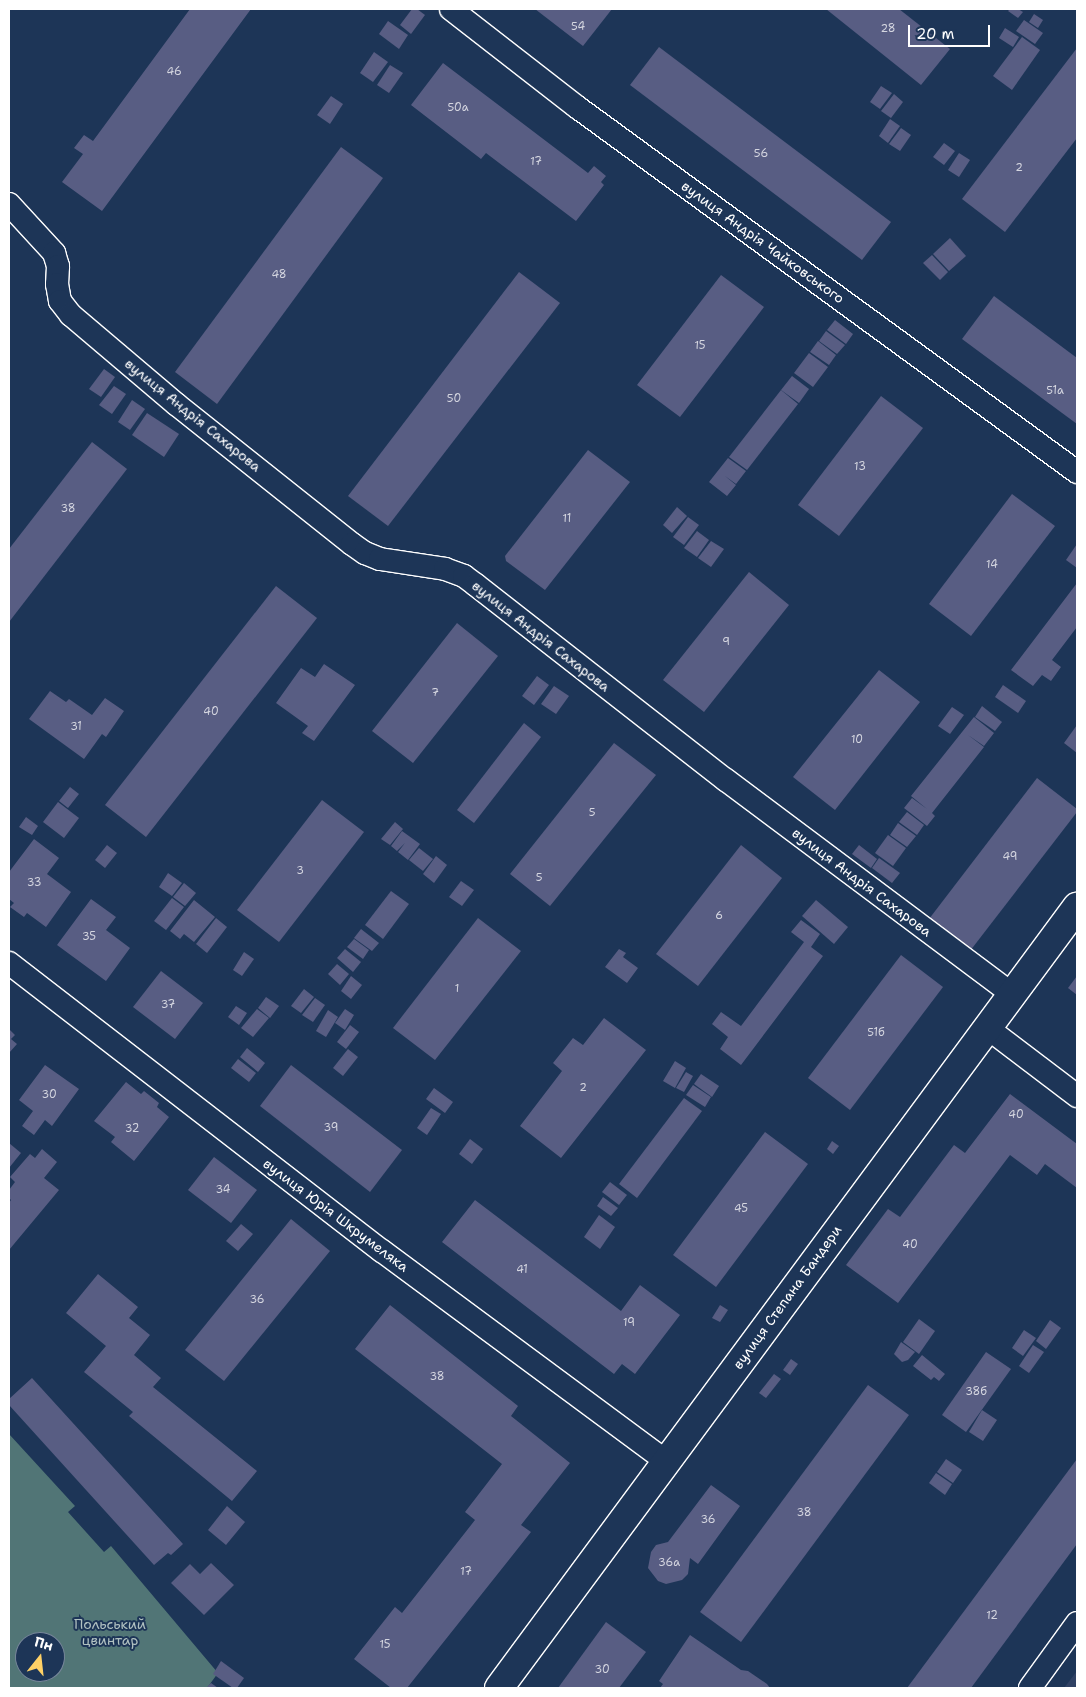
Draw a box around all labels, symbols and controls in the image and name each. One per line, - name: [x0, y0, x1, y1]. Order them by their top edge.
- scale bar: [911, 15, 994, 47]
- house number: 54: [571, 20, 585, 34]
- house number: 28: [880, 22, 896, 36]
- text: 20 m: [916, 24, 955, 44]
- house number: 46: [166, 65, 182, 79]
- house number: 50а: [447, 101, 469, 115]
- house number: 56: [754, 147, 768, 161]
- house number: 17: [530, 155, 542, 169]
- house number: 2: [1015, 161, 1023, 175]
- street label: вулиця Андрія Чайковського: [678, 177, 848, 307]
- house number: 48: [271, 268, 287, 282]
- house number: 15: [694, 339, 706, 353]
- street label: вулиця Андрія Сахарова: [122, 355, 264, 475]
- house number: 51а: [1046, 384, 1064, 398]
- house number: 50: [447, 392, 461, 406]
- house number: 13: [854, 460, 866, 474]
- house number: 38: [60, 502, 76, 516]
- house number: 11: [563, 512, 571, 526]
- house number: 14: [986, 558, 998, 572]
- street label: вулиця Андрія Сахарова: [469, 577, 613, 695]
- house number: 9: [722, 635, 730, 649]
- house number: 7: [431, 686, 439, 700]
- house number: 40: [203, 705, 219, 719]
- house number: 31: [70, 720, 82, 734]
- house number: 10: [851, 733, 863, 747]
- house number: 5: [589, 806, 595, 820]
- street label: вулиця Андрія Сахарова: [789, 824, 935, 940]
- house number: 49: [1003, 850, 1017, 864]
- house number: 3: [296, 864, 304, 878]
- house number: 5: [536, 871, 542, 885]
- house number: 33: [27, 876, 41, 890]
- house number: 6: [715, 909, 723, 923]
- house number: 35: [82, 930, 96, 944]
- house number: 1: [455, 982, 459, 996]
- house number: 37: [161, 998, 175, 1012]
- house number: 51б: [867, 1026, 885, 1040]
- house number: 2: [579, 1081, 587, 1095]
- house number: 30: [41, 1088, 57, 1102]
- house number: 40: [1008, 1108, 1024, 1122]
- house number: 39: [324, 1121, 338, 1135]
- house number: 32: [125, 1122, 139, 1136]
- street label: вулиця Юрія Шкрумеляка: [260, 1155, 412, 1275]
- house number: 34: [216, 1183, 230, 1197]
- house number: 45: [734, 1202, 748, 1216]
- street label: вулиця Степана Бандери: [729, 1222, 845, 1372]
- house number: 40: [902, 1238, 918, 1252]
- house number: 41: [516, 1263, 528, 1277]
- house number: 36: [249, 1293, 265, 1307]
- house number: 19: [623, 1316, 635, 1330]
- house number: 38: [429, 1370, 445, 1384]
- house number: 38б: [965, 1385, 987, 1399]
- house number: 38: [796, 1506, 812, 1520]
- house number: 36: [700, 1513, 716, 1527]
- house number: 36а: [658, 1556, 680, 1570]
- house number: 17: [460, 1565, 472, 1579]
- house number: 12: [986, 1609, 998, 1623]
- park label: Польський цвинтар: [74, 1616, 146, 1648]
- north arrow: [15, 1632, 65, 1682]
- text: Пн: [32, 1632, 55, 1655]
- house number: 15: [379, 1638, 391, 1652]
- house number: 30: [594, 1663, 610, 1677]

